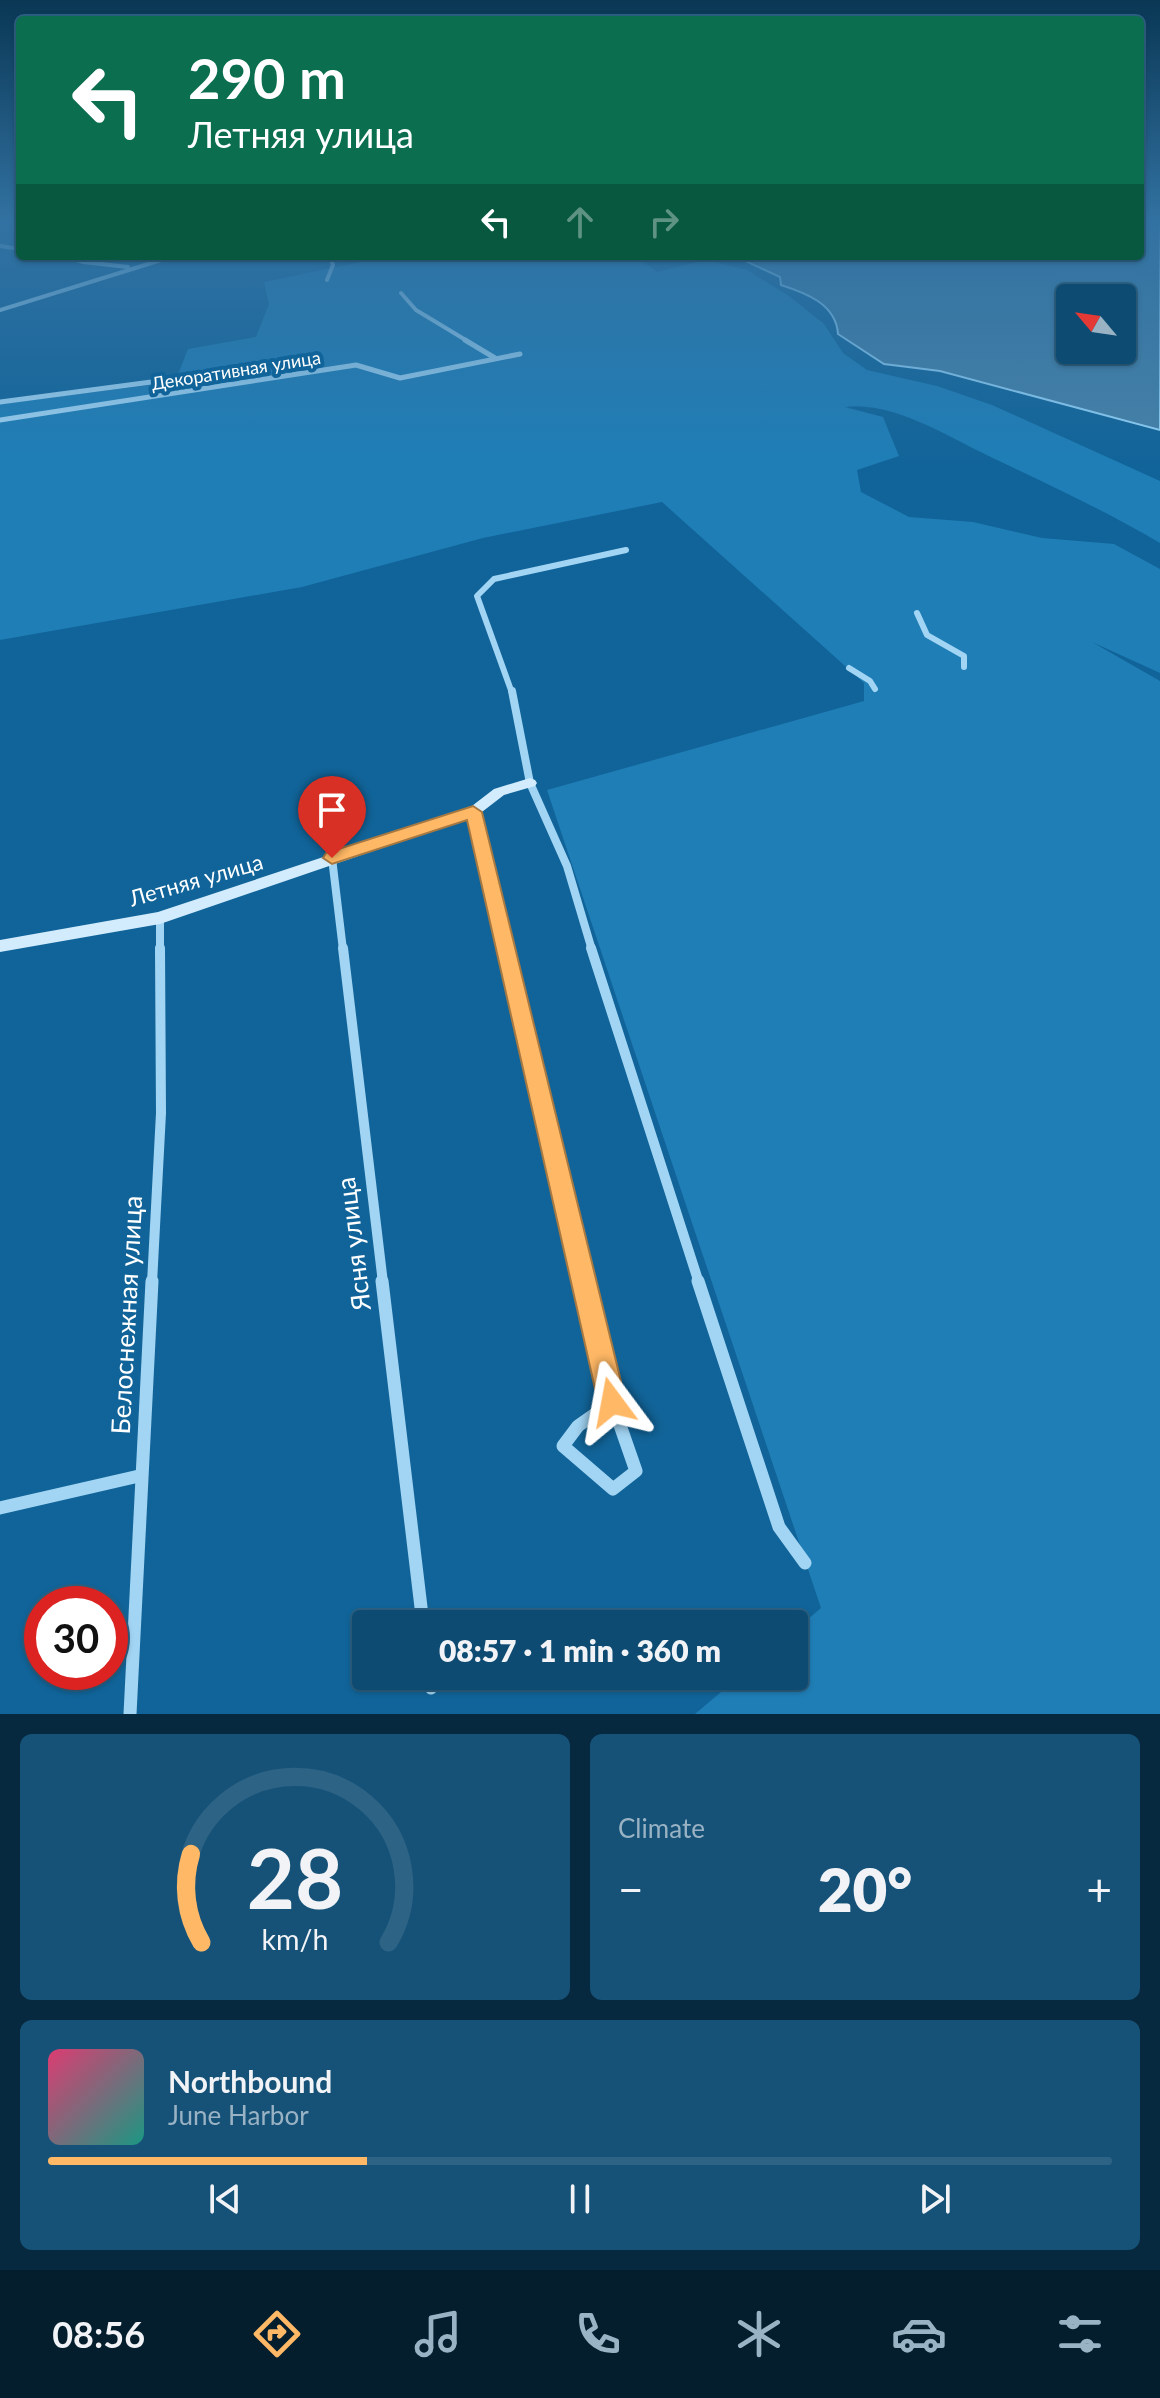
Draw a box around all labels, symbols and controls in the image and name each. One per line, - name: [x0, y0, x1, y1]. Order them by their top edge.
- text: 290 m: [188, 44, 346, 111]
- icon: left: [56, 48, 160, 152]
- text: Летняя улица: [188, 112, 414, 156]
- icon: left: [474, 200, 518, 244]
- icon: ahead: [558, 200, 602, 244]
- icon: right: [642, 200, 686, 244]
- north arrow: [1056, 284, 1136, 364]
- map controls: [1056, 284, 1136, 364]
- street label: Декоративная улица: [150, 346, 322, 394]
- pin: [298, 776, 366, 858]
- icon: arrive: [310, 788, 354, 832]
- street label: Летняя улица: [125, 848, 266, 912]
- street label: Ясня улица: [329, 1175, 377, 1314]
- street label: Белоснежная улица: [104, 1195, 148, 1435]
- position arrow: [570, 1360, 654, 1444]
- speed limit sign: 30: [24, 1586, 128, 1690]
- text: 08:57 · 1 min · 360 m: [439, 1632, 721, 1668]
- text: Climate: [618, 1812, 705, 1844]
- text: 28: [247, 1827, 343, 1927]
- text: 20°: [818, 1853, 912, 1925]
- text: −: [618, 1863, 644, 1915]
- text: +: [1086, 1863, 1112, 1915]
- text: km/h: [262, 1922, 328, 1956]
- text: Northbound: [168, 2063, 332, 2099]
- text: June Harbor: [168, 2099, 309, 2131]
- icon: previous: [203, 2177, 247, 2221]
- icon: pause: [558, 2177, 602, 2221]
- icon: next: [913, 2177, 957, 2221]
- icon: directions: [249, 2306, 305, 2362]
- icon: music: [410, 2306, 466, 2362]
- icon: phone: [570, 2306, 626, 2362]
- icon: climate: [731, 2306, 787, 2362]
- icon: car: [891, 2306, 947, 2362]
- icon: filters: [1052, 2306, 1108, 2362]
- text: 08:56: [52, 2312, 145, 2356]

